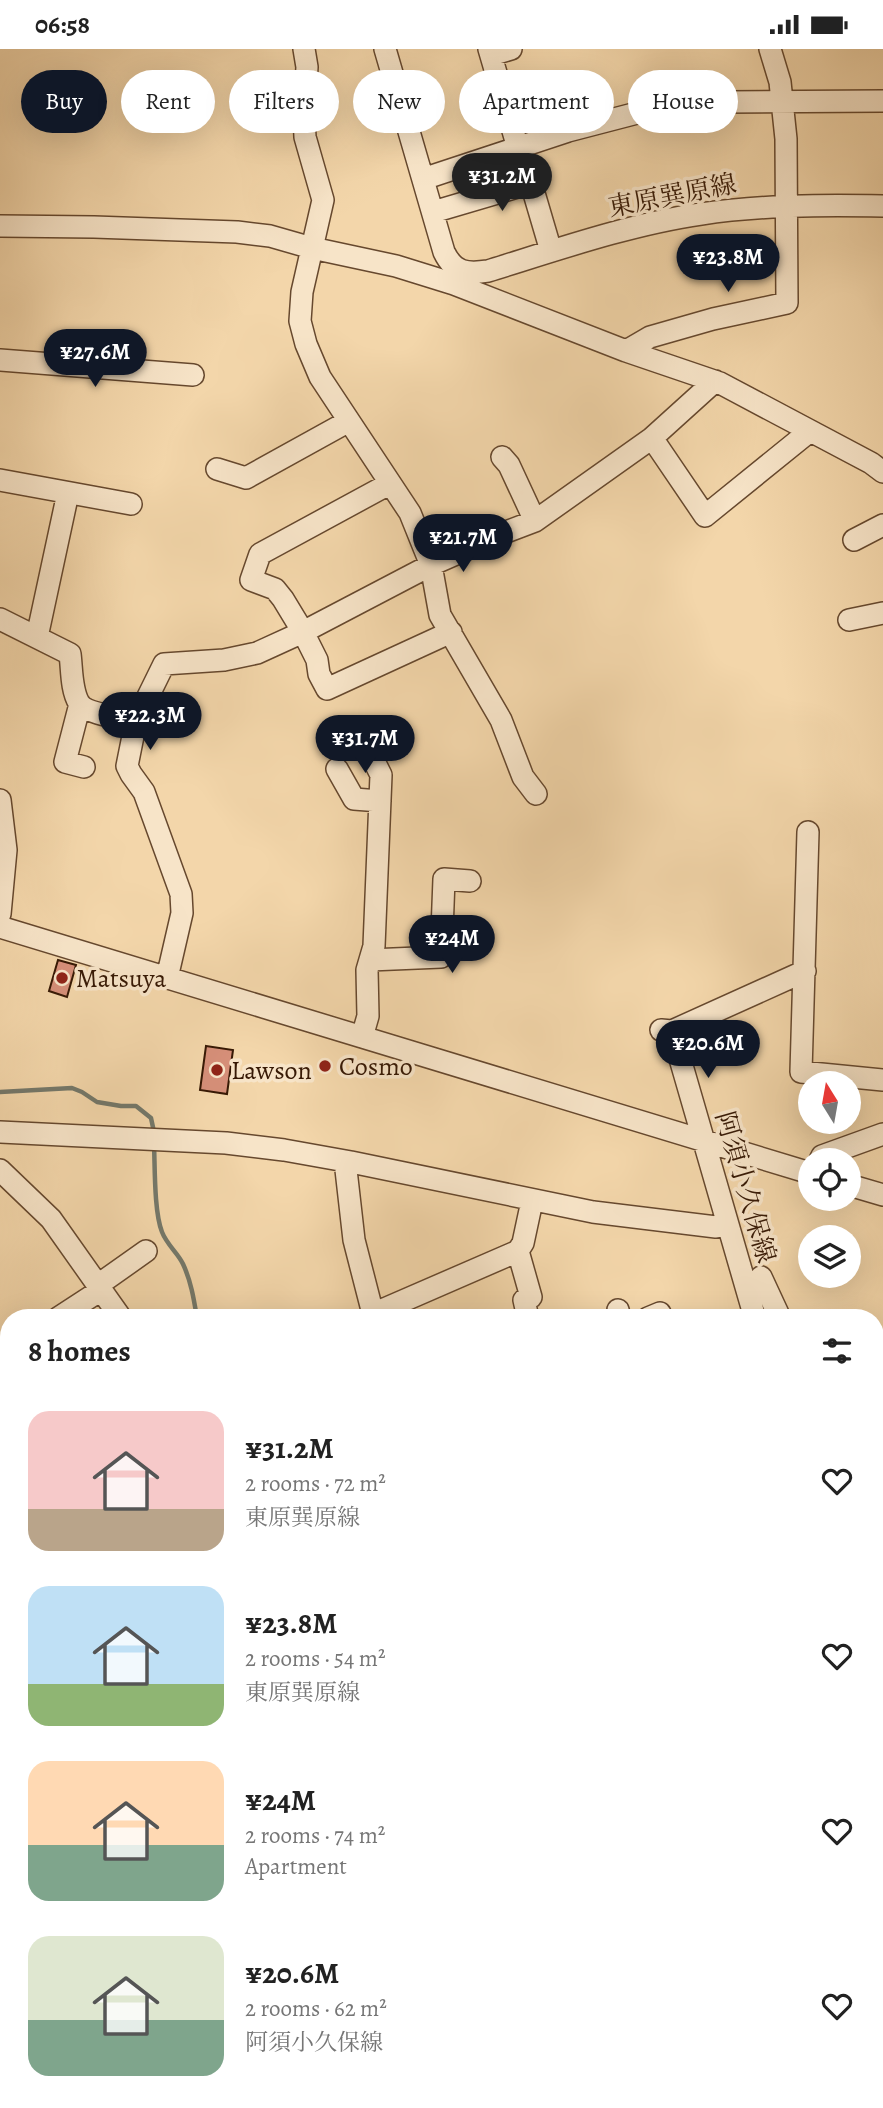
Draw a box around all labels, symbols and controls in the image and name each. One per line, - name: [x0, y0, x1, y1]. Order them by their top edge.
- text: 06:58: [35, 7, 90, 42]
- chip: Buy: [21, 70, 107, 133]
- chip: Rent: [121, 70, 215, 133]
- chip: Filters: [229, 70, 339, 133]
- chip: New: [353, 70, 445, 133]
- chip: Apartment: [459, 70, 614, 133]
- chip: House: [628, 70, 738, 133]
- pin: ¥31.2M: [445, 153, 559, 213]
- text: ¥31.2M: [468, 160, 536, 191]
- street label: 東原巽原線: [605, 166, 739, 225]
- pin: ¥23.8M: [671, 235, 785, 294]
- text: ¥23.8M: [693, 241, 763, 272]
- pin: ¥27.6M: [38, 329, 152, 389]
- text: ¥27.6M: [60, 336, 130, 367]
- pin: ¥21.7M: [406, 515, 520, 574]
- text: ¥21.7M: [429, 521, 497, 552]
- pin: ¥22.3M: [93, 693, 207, 752]
- text: ¥22.3M: [115, 699, 185, 730]
- pin: ¥31.7M: [308, 715, 422, 775]
- text: ¥31.7M: [332, 722, 398, 753]
- pin: ¥24M: [411, 915, 493, 975]
- text: ¥24M: [425, 922, 479, 953]
- place label: Matsuya: [76, 961, 166, 996]
- marker: Matsuya: [54, 970, 70, 986]
- pin: ¥20.6M: [651, 1021, 765, 1080]
- text: ¥20.6M: [672, 1027, 744, 1058]
- place label: Cosmo: [339, 1049, 413, 1084]
- place label: Lawson: [231, 1053, 312, 1088]
- marker: Cosmo: [317, 1058, 333, 1074]
- marker: Lawson: [209, 1062, 225, 1078]
- north arrow: [798, 1071, 861, 1134]
- map controls: [798, 1071, 861, 1288]
- street label: 阿須小久保線: [707, 1107, 784, 1267]
- button: locate: [798, 1148, 861, 1211]
- button: layers: [798, 1225, 861, 1288]
- text: 8 homes: [28, 1331, 131, 1371]
- icon: filters: [818, 1332, 856, 1370]
- text: ¥31.2M: [245, 1428, 334, 1468]
- icon: home: [84, 1439, 168, 1523]
- icon: heart: [818, 1462, 856, 1500]
- text: 2 rooms · 72 m²: [245, 1468, 386, 1499]
- text: 東原巽原線: [245, 1502, 360, 1533]
- text: ¥23.8M: [245, 1603, 338, 1643]
- icon: home: [84, 1614, 168, 1698]
- icon: heart: [818, 1637, 856, 1675]
- text: 2 rooms · 54 m²: [245, 1643, 386, 1674]
- text: 東原巽原線: [245, 1677, 360, 1708]
- text: ¥24M: [245, 1780, 316, 1820]
- icon: home: [84, 1789, 168, 1873]
- icon: heart: [818, 1812, 856, 1850]
- text: 2 rooms · 74 m²: [245, 1820, 385, 1851]
- text: Apartment: [245, 1851, 347, 1882]
- text: ¥20.6M: [245, 1953, 339, 1993]
- icon: home: [84, 1964, 168, 2048]
- icon: heart: [818, 1987, 856, 2025]
- text: 2 rooms · 62 m²: [245, 1993, 387, 2024]
- text: 阿須小久保線: [245, 2027, 383, 2058]

